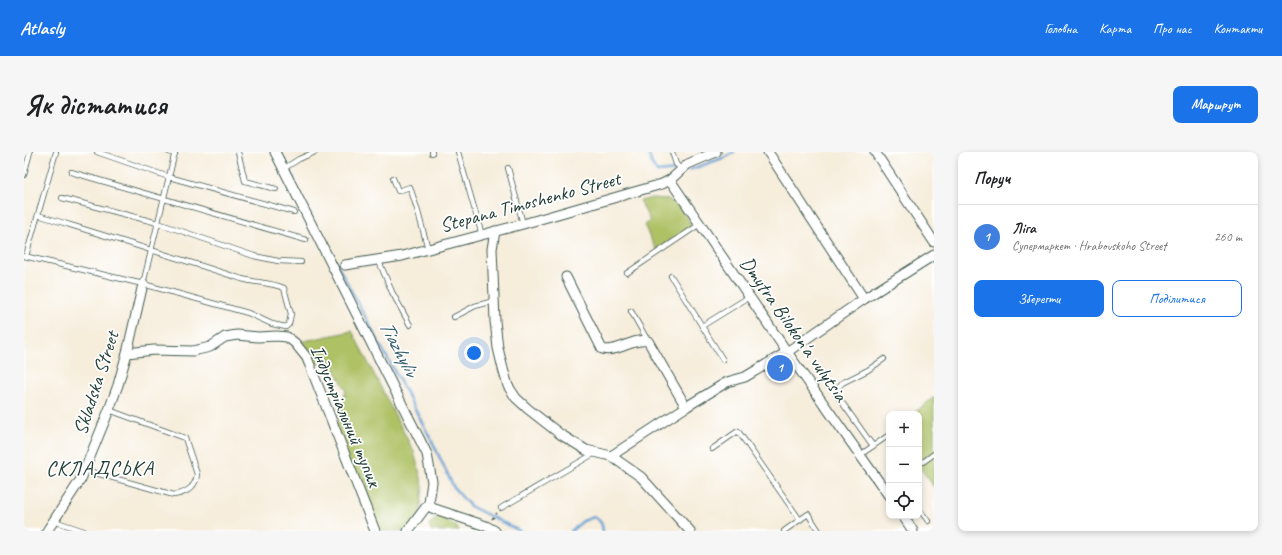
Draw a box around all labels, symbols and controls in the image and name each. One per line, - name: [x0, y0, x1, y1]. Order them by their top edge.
- text: Atlasly: [20, 16, 64, 40]
- text: Головна: [1044, 20, 1077, 37]
- text: Карта: [1099, 20, 1131, 37]
- text: Про нас: [1153, 20, 1192, 37]
- text: Контакти: [1214, 20, 1262, 37]
- button: Маршрут: [1173, 86, 1258, 123]
- text: Як дістатися: [24, 87, 167, 122]
- street label: Stepana Timoshenko Street: [437, 165, 625, 238]
- text: Поруч: [974, 168, 1010, 189]
- text: Ліга: [1012, 219, 1036, 238]
- text: 1: [984, 229, 990, 245]
- text: 260 m: [1214, 229, 1242, 245]
- text: Супермаркет · Hrabovskoho Street: [1012, 238, 1167, 254]
- street label: Dmytra Bilokon'a vulytsia: [735, 252, 854, 407]
- button: Зберегти: [974, 280, 1104, 317]
- button: Поділитися: [1112, 280, 1242, 317]
- water label: Tiazhyliv: [374, 316, 426, 383]
- street label: Skladska Street: [68, 326, 125, 438]
- street label: Індустріальний тупик: [305, 341, 388, 492]
- your location: [464, 343, 484, 363]
- pin: 1: [767, 353, 793, 383]
- map controls: [886, 411, 922, 519]
- button: +: [886, 411, 922, 447]
- button: −: [886, 447, 922, 483]
- district label: СКЛАДСЬКА: [46, 455, 154, 481]
- button: locate: [886, 483, 922, 519]

